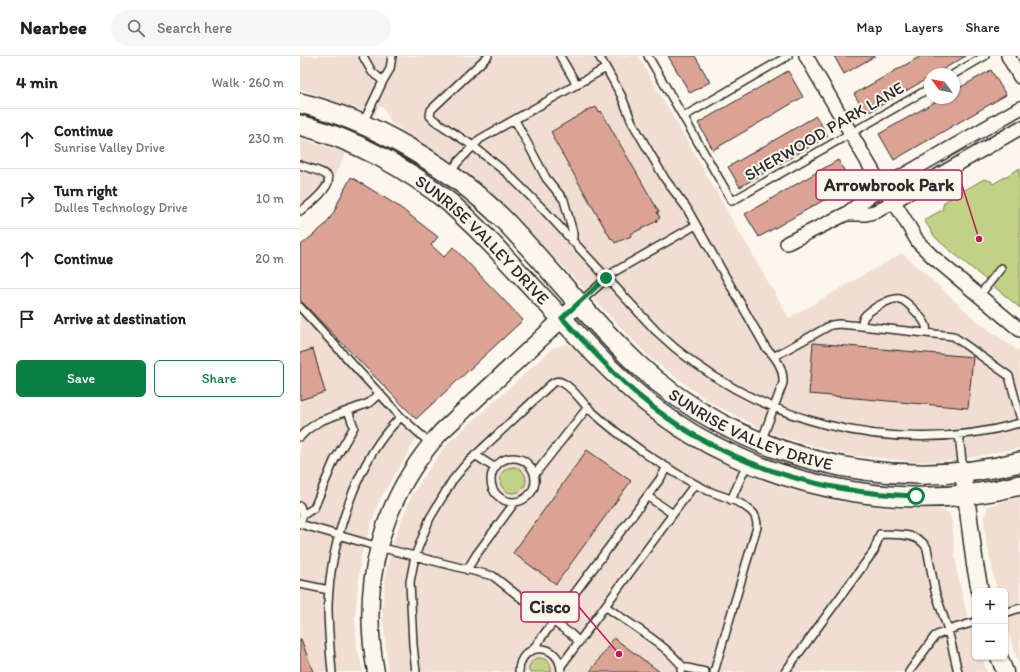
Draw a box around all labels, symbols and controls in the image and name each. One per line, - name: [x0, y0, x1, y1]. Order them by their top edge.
- search box: [111, 10, 391, 46]
- text: Nearbee: [20, 16, 87, 39]
- icon: search: [125, 17, 147, 39]
- text: Search here: [157, 19, 232, 37]
- text: Map: [857, 19, 882, 36]
- text: Layers: [904, 19, 943, 36]
- text: Share: [965, 19, 1000, 36]
- north arrow: [924, 68, 960, 104]
- text: 4 min: [16, 72, 58, 92]
- text: Walk · 260 m: [212, 75, 284, 90]
- street label: SHERWOOD PARK LANE: [741, 77, 907, 185]
- text: Continue: [54, 122, 113, 140]
- icon: ahead: [16, 128, 38, 150]
- text: 230 m: [248, 131, 284, 146]
- text: Sunrise Valley Drive: [54, 140, 165, 155]
- callout: Arrowbrook Park: [816, 170, 962, 200]
- street label: SUNRISE VALLEY DRIVE: [412, 171, 553, 309]
- text: Arrowbrook Park: [823, 174, 955, 196]
- text: Turn right: [54, 182, 118, 200]
- icon: right: [16, 188, 38, 210]
- text: 10 m: [256, 191, 284, 206]
- text: Dulles Technology Drive: [54, 200, 188, 215]
- icon: ahead: [16, 248, 38, 270]
- text: Continue: [54, 250, 113, 268]
- text: 20 m: [255, 251, 284, 266]
- route end: [597, 269, 615, 287]
- icon: arrive: [16, 308, 38, 330]
- text: Arrive at destination: [54, 310, 186, 328]
- button: Save: [16, 360, 146, 397]
- button: Share: [154, 360, 284, 397]
- street label: SUNRISE VALLEY DRIVE: [665, 384, 835, 474]
- route start: [907, 487, 925, 505]
- map controls: [972, 588, 1008, 660]
- button: +: [972, 588, 1008, 624]
- callout: Cisco: [521, 592, 579, 622]
- text: Cisco: [529, 596, 571, 618]
- button: −: [972, 624, 1008, 660]

